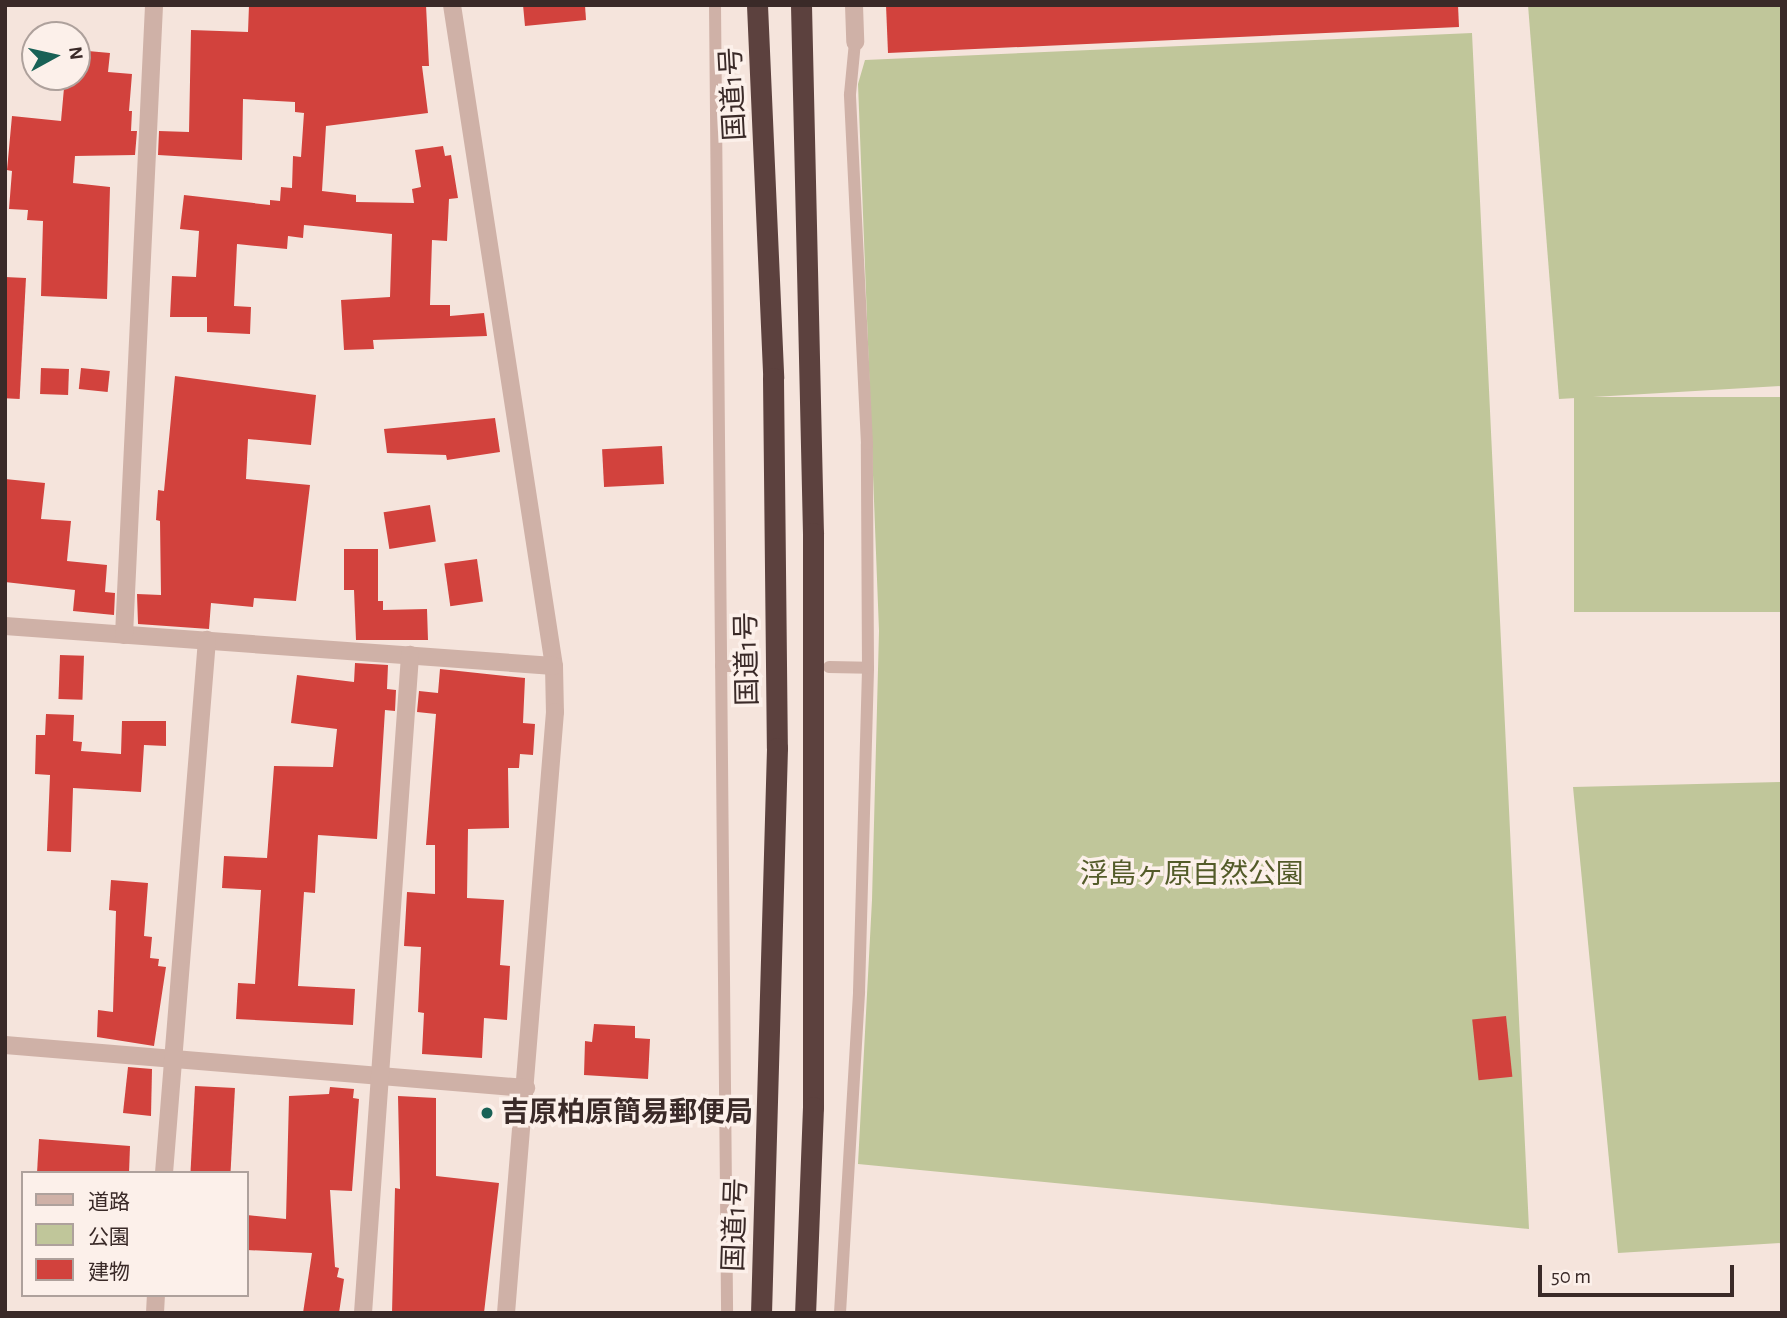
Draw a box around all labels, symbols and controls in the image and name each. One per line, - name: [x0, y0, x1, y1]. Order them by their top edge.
- north arrow: [21, 21, 91, 91]
- text: N: [65, 45, 86, 61]
- street label: 国道1号: [715, 46, 753, 142]
- street label: 国道1号: [730, 612, 766, 706]
- park label: 浮島ヶ原自然公園: [1080, 858, 1304, 892]
- place label: 吉原柏原簡易郵便局: [501, 1096, 753, 1130]
- marker: 吉原柏原簡易郵便局: [479, 1105, 495, 1121]
- legend: [21, 1171, 248, 1297]
- street label: 国道1号: [718, 1178, 754, 1272]
- text: 道路: [88, 1192, 130, 1213]
- text: 公園: [88, 1227, 130, 1248]
- scale bar: [1542, 1252, 1738, 1296]
- text: 建物: [88, 1262, 130, 1283]
- text: 50 m: [1551, 1266, 1591, 1287]

